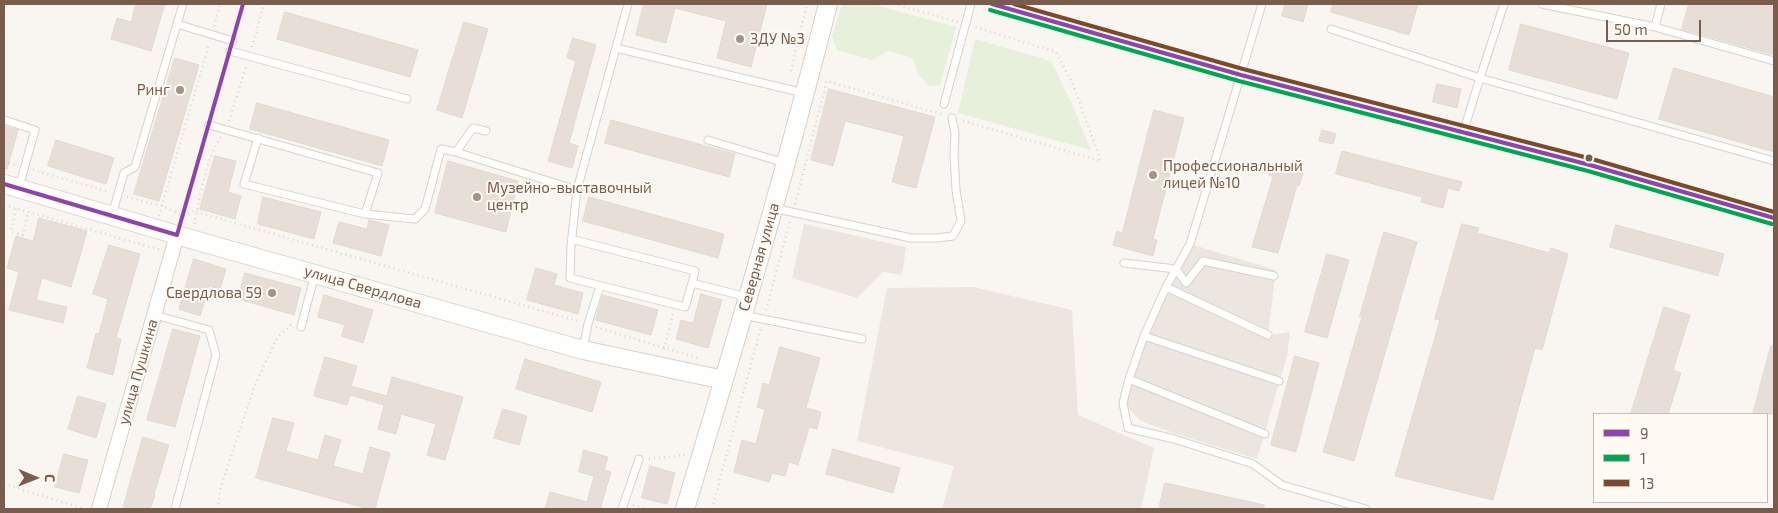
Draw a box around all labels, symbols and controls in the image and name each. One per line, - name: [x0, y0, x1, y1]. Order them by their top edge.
- scale bar: [1608, 10, 1703, 42]
- text: 50 m: [1614, 20, 1648, 38]
- place label: ЗДУ №3: [750, 30, 805, 48]
- marker: ЗДУ №3: [734, 33, 746, 45]
- place label: Ринг: [137, 81, 170, 99]
- marker: Ринг: [174, 84, 186, 96]
- unlabelled marker: [1584, 153, 1594, 163]
- place label: Профессиональный лицей №10: [1163, 157, 1303, 192]
- marker: Профессиональный лицей №10: [1147, 169, 1159, 181]
- place label: Музейно-выставочный центр: [487, 179, 652, 214]
- marker: Музейно-выставочный центр: [471, 191, 483, 203]
- street label: Северная улица: [735, 201, 783, 313]
- street label: улица Свердлова: [302, 262, 424, 312]
- place label: Свердлова 59: [166, 284, 262, 302]
- marker: Свердлова 59: [266, 287, 278, 299]
- street label: улица Пушкина: [114, 317, 162, 427]
- legend: [1593, 413, 1768, 503]
- text: 9: [1640, 424, 1649, 442]
- text: 1: [1640, 449, 1646, 467]
- north arrow: [10, 453, 60, 503]
- text: С: [42, 474, 59, 483]
- text: 13: [1640, 474, 1654, 492]

